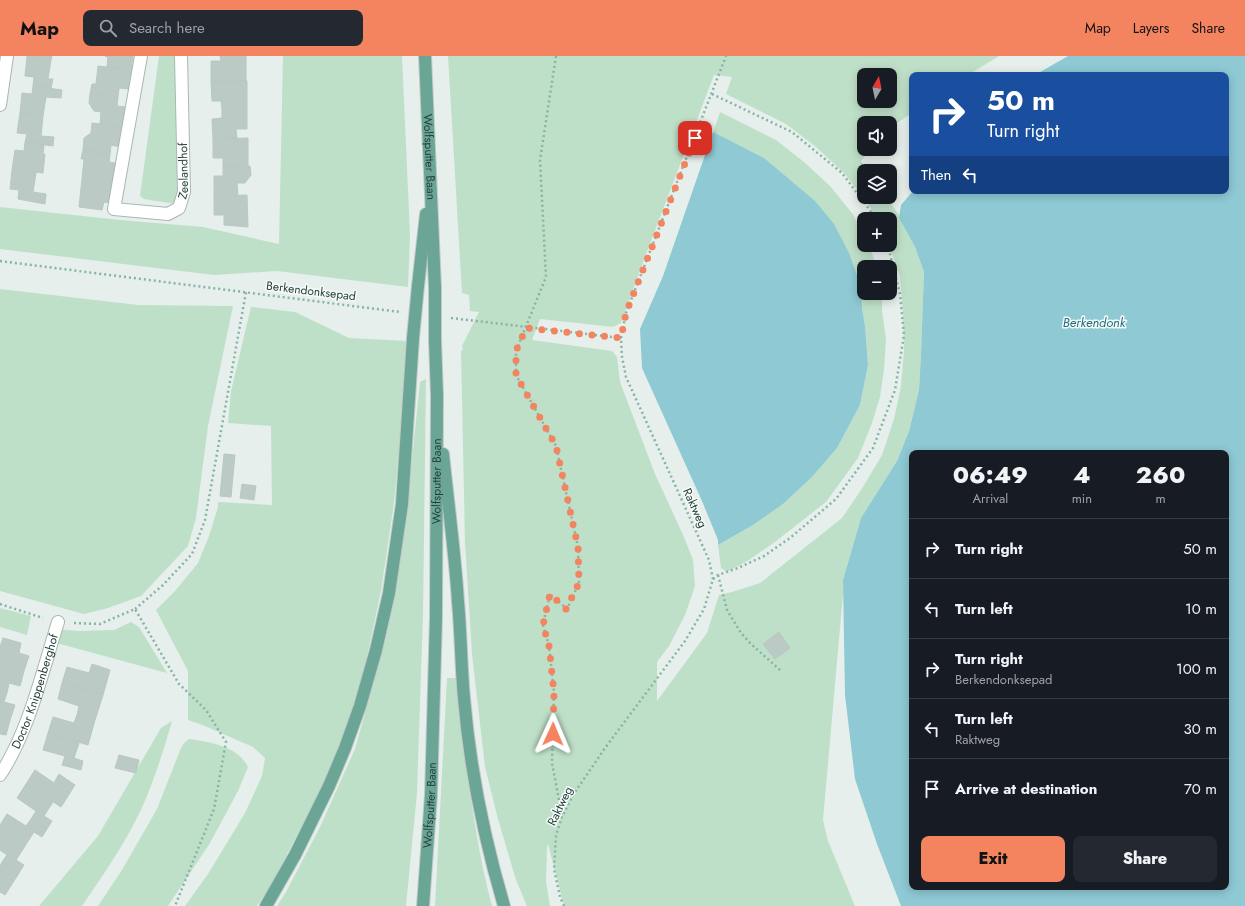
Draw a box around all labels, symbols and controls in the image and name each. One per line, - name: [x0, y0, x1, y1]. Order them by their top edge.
- search box: [83, 10, 363, 46]
- text: Map: [20, 15, 59, 42]
- icon: search: [97, 17, 119, 39]
- text: Search here: [129, 17, 205, 39]
- text: Map: [1085, 18, 1111, 38]
- text: Layers: [1133, 18, 1169, 38]
- text: Share: [1191, 18, 1225, 38]
- north arrow: [857, 68, 897, 108]
- map controls: [857, 68, 897, 300]
- text: 50 m: [987, 80, 1055, 121]
- icon: right: [921, 88, 973, 140]
- street label: Wolfsputter Baan: [419, 114, 440, 200]
- button: sound: [857, 116, 897, 156]
- text: Turn right: [987, 118, 1059, 144]
- pin: [678, 121, 712, 155]
- icon: arrive: [684, 127, 706, 149]
- street label: Zeelandhof: [173, 142, 193, 202]
- button: layers: [857, 164, 897, 204]
- text: Then: [921, 164, 951, 186]
- icon: left: [959, 164, 981, 186]
- button: +: [857, 212, 897, 252]
- button: −: [857, 260, 897, 300]
- street label: Berkendonksepad: [265, 277, 357, 305]
- water label: Berkendonk: [1063, 313, 1126, 332]
- street label: Wolfsputter Baan: [427, 438, 446, 524]
- text: 06:49: [953, 457, 1028, 492]
- text: 4: [1073, 457, 1091, 492]
- text: 260: [1136, 457, 1185, 492]
- street label: Raktweg: [678, 485, 712, 531]
- text: Arrival: [972, 489, 1008, 508]
- text: min: [1072, 489, 1092, 508]
- text: m: [1155, 489, 1166, 508]
- icon: right: [921, 538, 943, 560]
- text: Turn right: [955, 538, 1023, 560]
- text: 50 m: [1183, 538, 1217, 560]
- icon: left: [921, 598, 943, 620]
- text: Turn left: [955, 598, 1013, 620]
- text: 10 m: [1185, 598, 1217, 620]
- street label: Doctor Knippenberghof: [7, 631, 63, 752]
- text: Turn right: [955, 648, 1023, 670]
- icon: right: [921, 658, 943, 680]
- text: 100 m: [1176, 658, 1217, 680]
- text: Berkendonksepad: [955, 670, 1053, 689]
- text: Turn left: [955, 708, 1013, 730]
- position arrow: [532, 713, 574, 755]
- icon: left: [921, 718, 943, 740]
- text: 30 m: [1184, 718, 1217, 740]
- text: Raktweg: [955, 730, 1000, 749]
- street label: Wolfsputter Baan: [418, 762, 441, 849]
- icon: arrive: [921, 778, 943, 800]
- text: Arrive at destination: [955, 778, 1097, 800]
- text: 70 m: [1184, 778, 1217, 800]
- street label: Raktweg: [543, 783, 577, 829]
- button: Exit: [921, 836, 1065, 882]
- button: Share: [1073, 836, 1217, 882]

